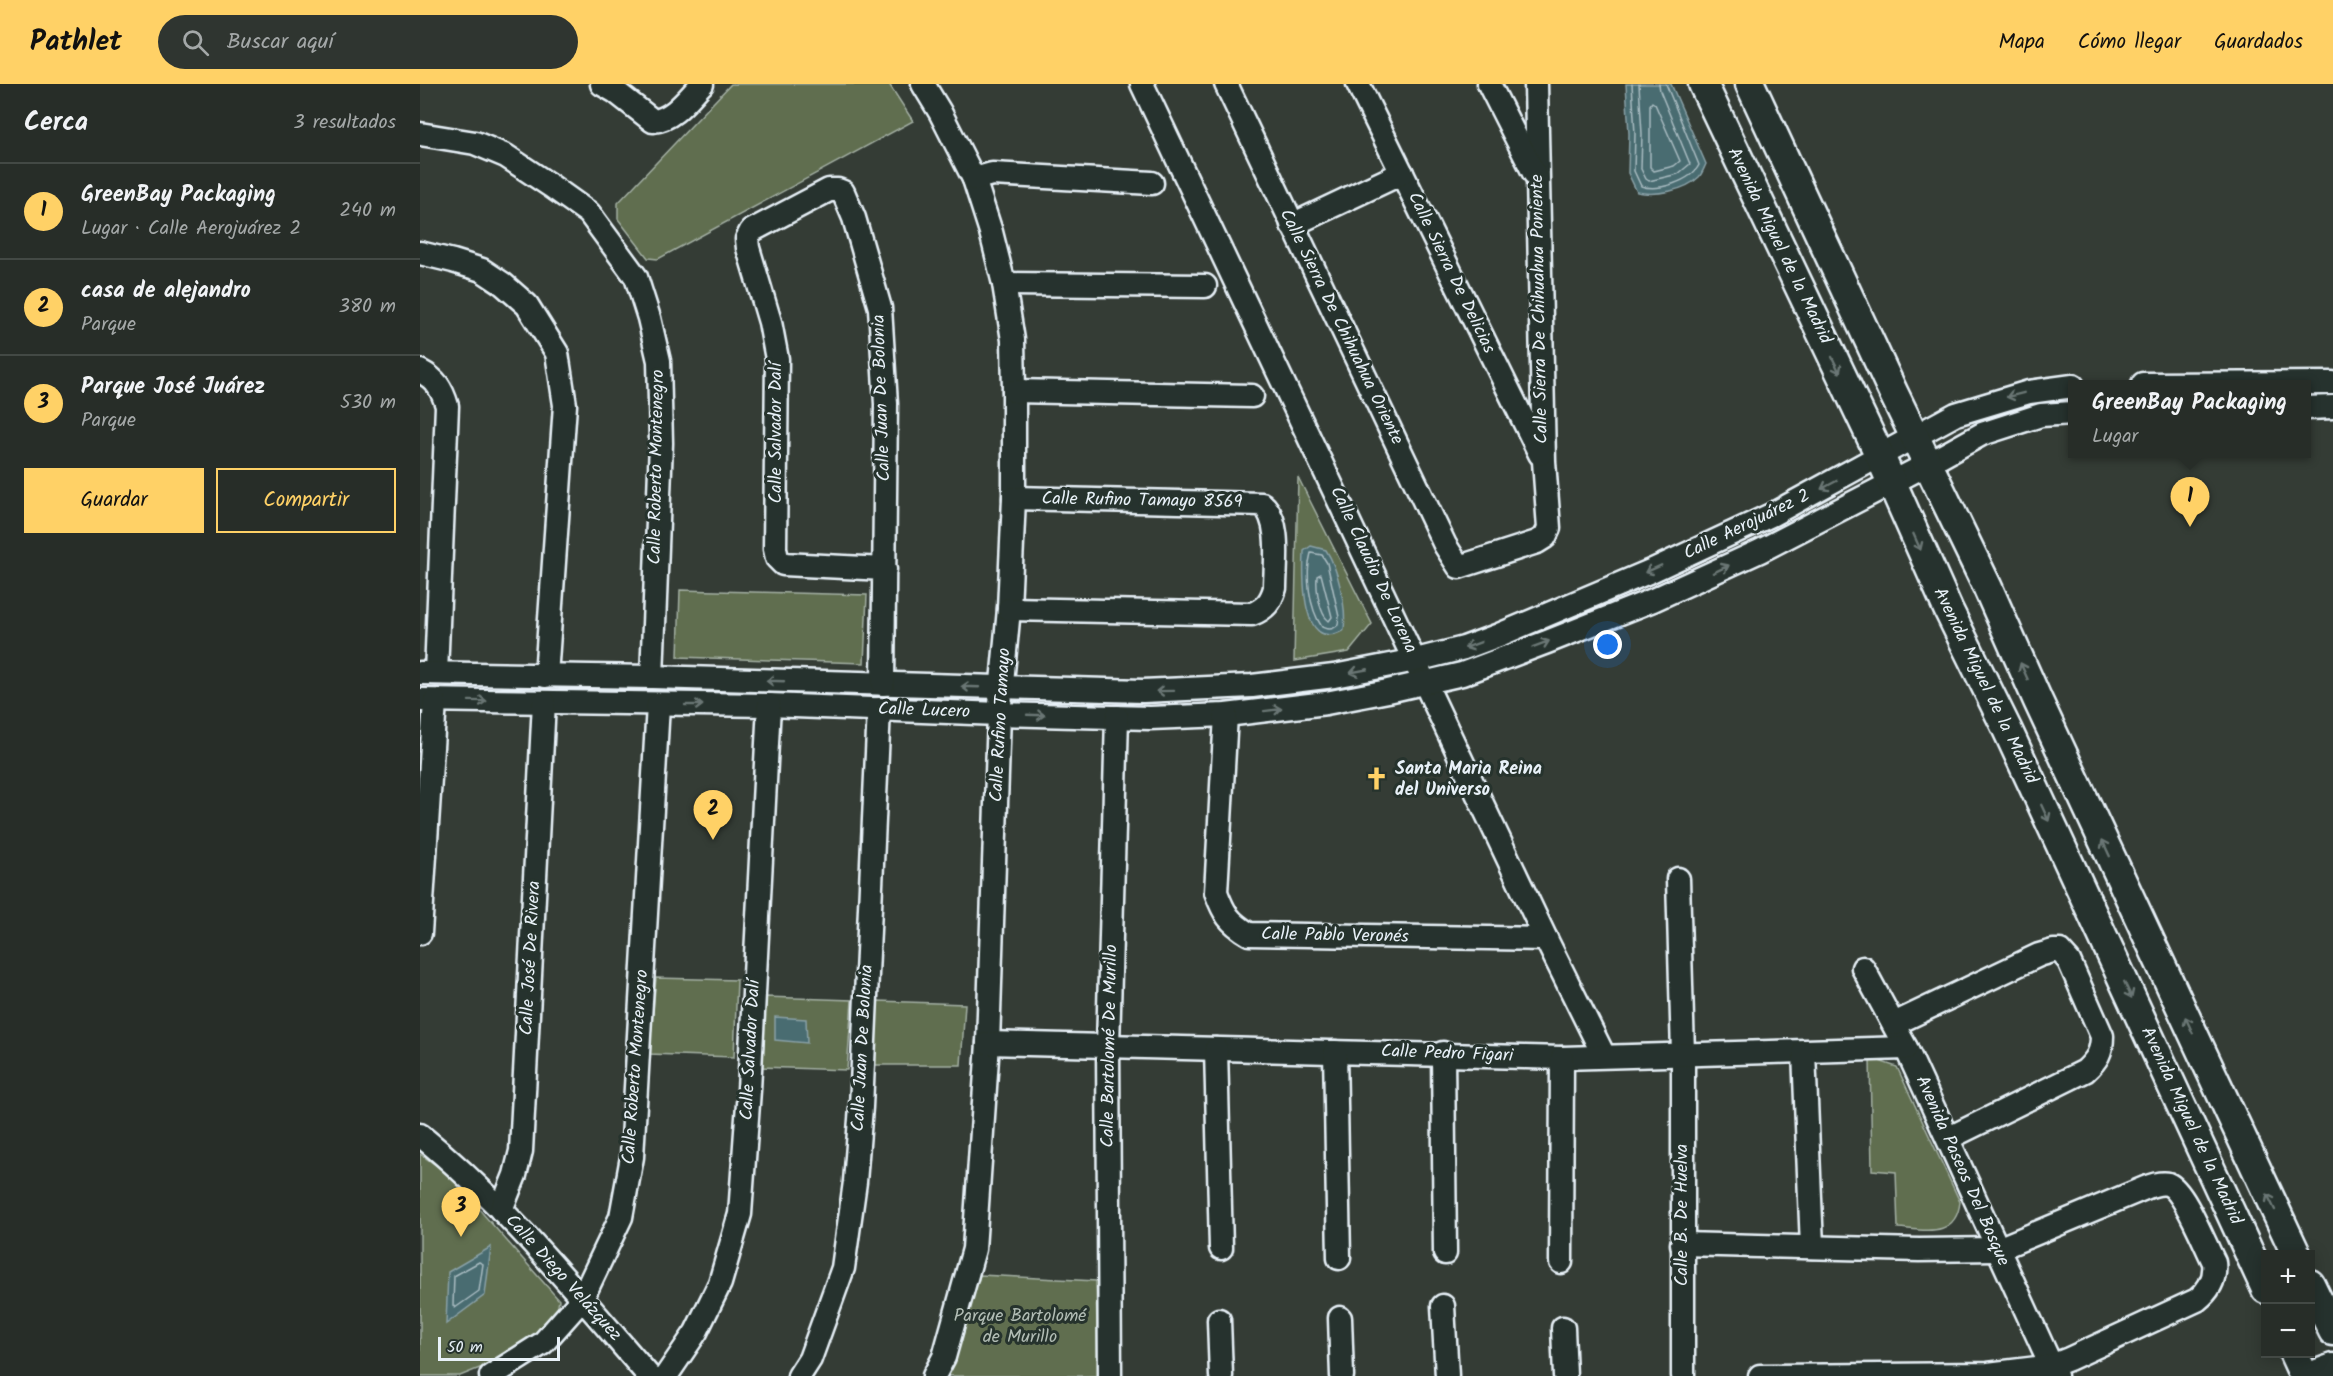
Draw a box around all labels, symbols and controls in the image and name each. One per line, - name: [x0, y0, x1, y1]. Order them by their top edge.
- search box: [158, 15, 578, 69]
- text: Pathlet: [30, 20, 122, 65]
- text: Buscar aquí: [227, 25, 334, 60]
- icon: search: [179, 26, 212, 59]
- text: Mapa: [1998, 26, 2045, 59]
- text: Cómo llegar: [2078, 26, 2181, 59]
- text: Guardados: [2214, 26, 2303, 59]
- text: Cerca: [24, 102, 88, 144]
- text: 3 resultados: [293, 107, 396, 139]
- street label: Avenida Miguel de la Madrid: [1719, 143, 1840, 350]
- street label: Calle Sierra De Chihuahua Poniente: [1523, 174, 1557, 444]
- text: GreenBay Packaging: [81, 178, 276, 213]
- street label: Calle Sierra De Delicias: [1399, 187, 1503, 359]
- text: 1: [40, 195, 47, 227]
- text: 240 m: [339, 195, 396, 227]
- street label: Calle Sierra De Chihuahua Oriente: [1271, 204, 1411, 450]
- text: Lugar · Calle Aerojuárez 2: [81, 213, 301, 245]
- text: casa de alejandro: [81, 274, 251, 309]
- text: 2: [38, 291, 49, 323]
- text: 380 m: [339, 291, 396, 323]
- text: Parque: [81, 309, 136, 341]
- street label: Calle Juan De Bolonia: [865, 314, 899, 482]
- one-way arrow: [1830, 355, 1842, 373]
- street label: Calle Salvador Dalí: [762, 360, 791, 503]
- street label: Calle Roberto Montenegro: [641, 369, 673, 565]
- text: Parque José Juárez: [81, 370, 265, 405]
- popup: [2068, 380, 2311, 458]
- text: GreenBay Packaging: [2092, 386, 2287, 421]
- text: 3: [38, 387, 49, 419]
- text: 530 m: [340, 387, 396, 419]
- one-way arrow: [2006, 390, 2025, 402]
- text: Parque: [81, 405, 136, 437]
- text: Lugar: [2092, 421, 2138, 453]
- button: Guardar: [24, 468, 204, 533]
- button: Compartir: [216, 468, 396, 533]
- pin: 1: [2170, 478, 2210, 527]
- one-way arrow: [1820, 480, 1838, 491]
- street label: Calle Claudio De Lorena: [1322, 482, 1424, 658]
- street label: Calle Aerojuárez 2: [1679, 482, 1815, 568]
- street label: Calle Rufino Tamayo 8569: [1041, 485, 1243, 517]
- one-way arrow: [1912, 532, 1924, 550]
- one-way arrow: [1711, 563, 1729, 575]
- one-way arrow: [1644, 565, 1662, 576]
- street label: Avenida Miguel de la Madrid: [1925, 583, 2046, 790]
- your location: [1593, 630, 1622, 659]
- one-way arrow: [1531, 638, 1550, 649]
- one-way arrow: [1464, 640, 1483, 651]
- street label: Calle Rufino Tamayo: [982, 647, 1020, 803]
- one-way arrow: [2018, 663, 2030, 681]
- one-way arrow: [1349, 666, 1369, 677]
- one-way arrow: [765, 675, 785, 687]
- one-way arrow: [960, 682, 980, 693]
- one-way arrow: [1155, 685, 1175, 697]
- one-way arrow: [468, 695, 488, 707]
- street label: Calle Lucero: [877, 695, 971, 727]
- one-way arrow: [684, 699, 704, 711]
- one-way arrow: [1262, 704, 1282, 715]
- one-way arrow: [1026, 710, 1046, 721]
- place label: Santa Maria Reina del Universo: [1395, 755, 1542, 805]
- church icon: Santa Maria Reina del Universo: [1364, 766, 1390, 792]
- pin: 2: [694, 790, 732, 840]
- one-way arrow: [2040, 804, 2052, 822]
- one-way arrow: [2100, 840, 2112, 858]
- street label: Calle José De Rivera: [512, 880, 550, 1036]
- street label: Calle Pablo Veronés: [1261, 920, 1409, 952]
- street label: Calle Bartolomé De Murillo: [1094, 944, 1126, 1148]
- street label: Calle Juan De Bolonia: [844, 964, 882, 1132]
- street label: Calle Roberto Montenegro: [615, 969, 657, 1165]
- street label: Calle Salvador Dalí: [733, 976, 769, 1121]
- one-way arrow: [2123, 980, 2135, 998]
- one-way arrow: [2182, 1017, 2194, 1035]
- street label: Avenida Miguel de la Madrid: [2132, 1022, 2250, 1231]
- street label: Calle Pedro Figari: [1380, 1037, 1514, 1071]
- street label: Avenida Paseos Del Bosque: [1907, 1071, 2017, 1271]
- street label: Calle B. De Huelva: [1668, 1144, 1697, 1286]
- pin: 3: [442, 1188, 480, 1237]
- one-way arrow: [2265, 1193, 2277, 1211]
- street label: Calle Diego Velázquez: [498, 1208, 628, 1348]
- map controls: [2261, 1250, 2315, 1358]
- button: +: [2261, 1250, 2315, 1304]
- park label: Parque Bartolomé de Murillo: [954, 1302, 1087, 1352]
- button: −: [2261, 1304, 2315, 1358]
- scale bar: [438, 1334, 560, 1362]
- text: 50 m: [447, 1335, 483, 1360]

